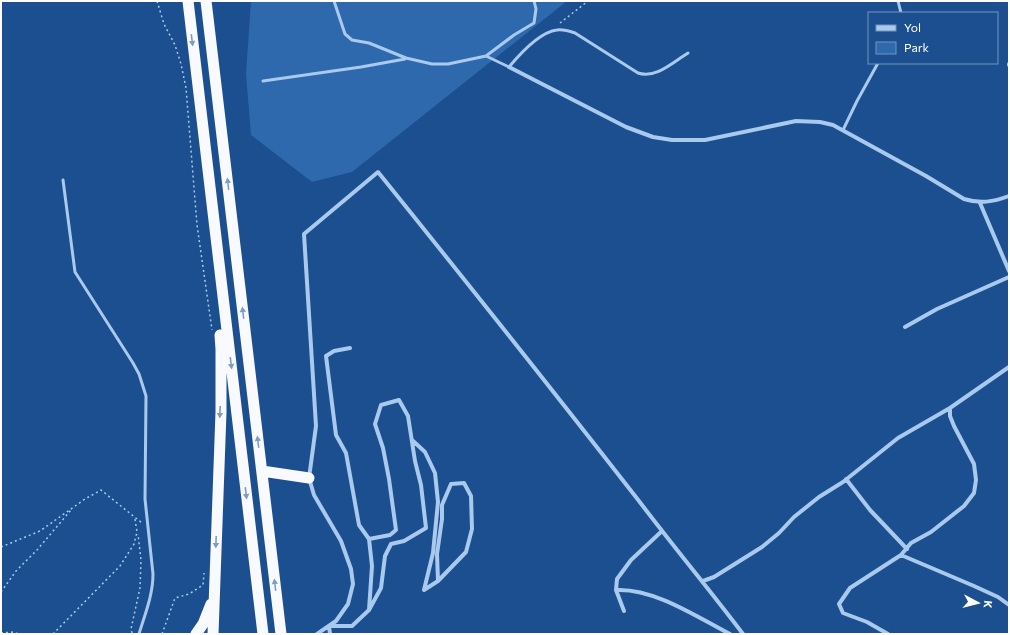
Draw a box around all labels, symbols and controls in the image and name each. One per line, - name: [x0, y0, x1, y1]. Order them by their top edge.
- legend: [868, 12, 998, 64]
- text: Yol: [904, 20, 921, 34]
- one-way arrow: [189, 34, 195, 46]
- text: Park: [904, 40, 930, 54]
- one-way arrow: [225, 178, 231, 190]
- one-way arrow: [240, 307, 246, 319]
- one-way arrow: [227, 357, 234, 370]
- one-way arrow: [217, 406, 224, 418]
- one-way arrow: [255, 436, 261, 449]
- one-way arrow: [243, 487, 249, 499]
- one-way arrow: [212, 536, 219, 548]
- one-way arrow: [272, 579, 278, 592]
- north arrow: [958, 583, 998, 623]
- text: K: [981, 600, 995, 609]

